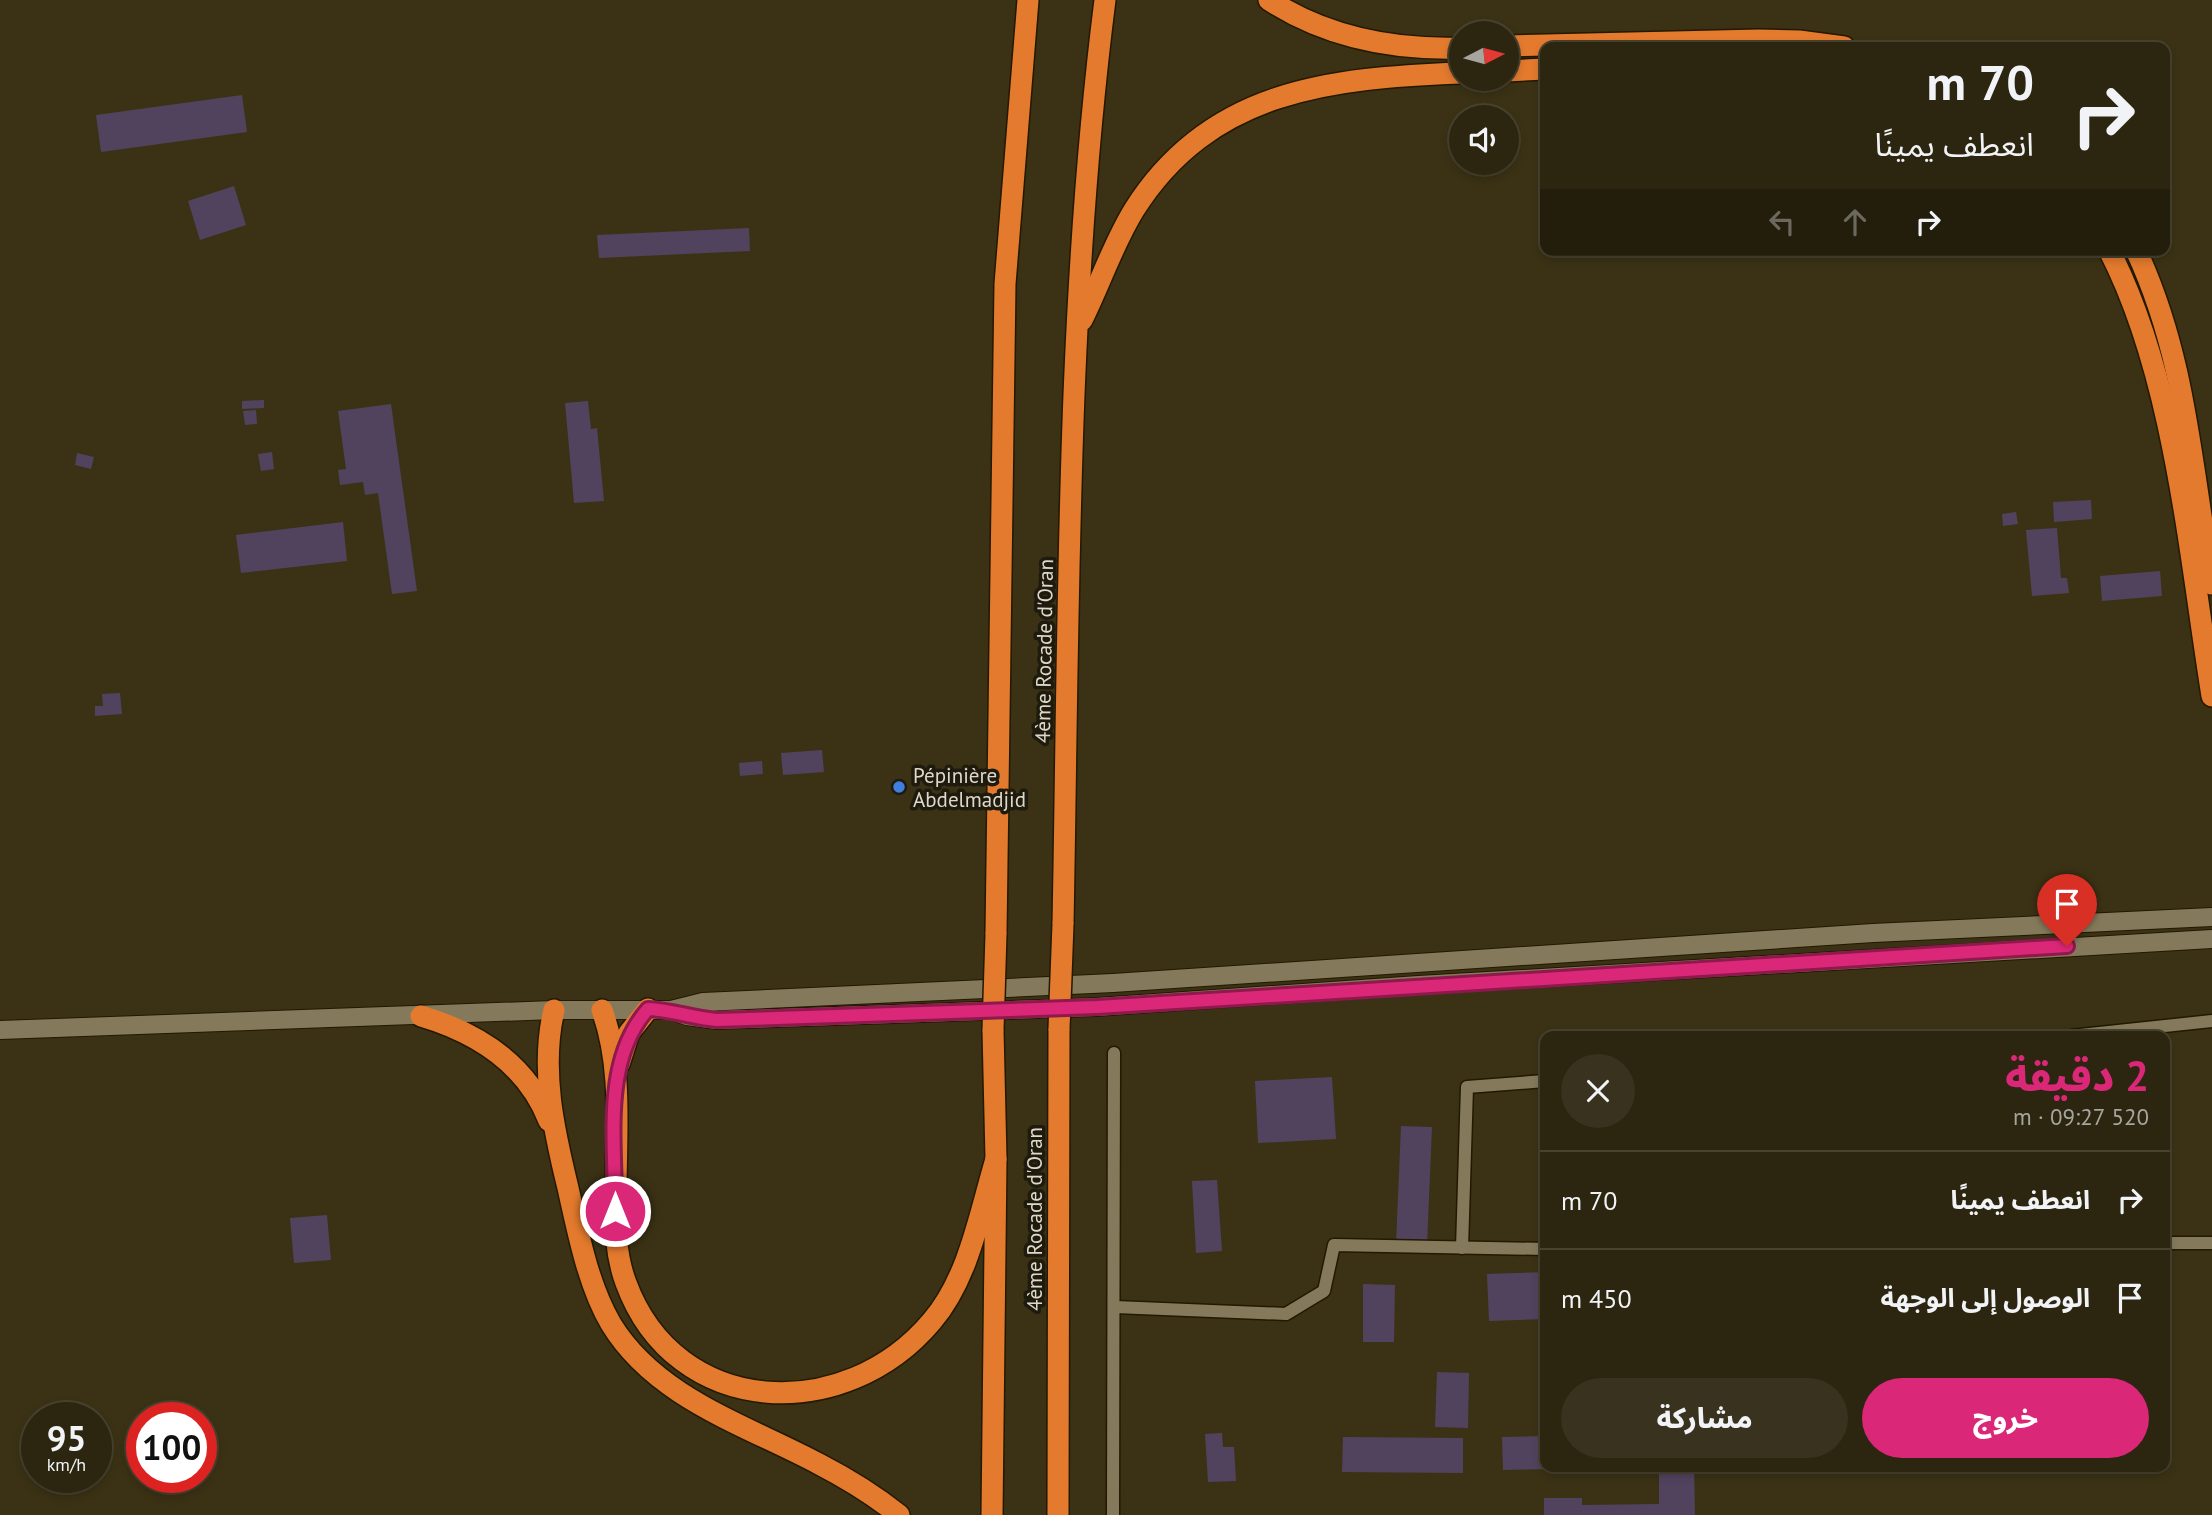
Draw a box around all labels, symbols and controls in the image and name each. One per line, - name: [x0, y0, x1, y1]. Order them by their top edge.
- north arrow: [1449, 21, 1519, 91]
- map controls: [1449, 21, 1519, 175]
- text: 70 m: [1927, 50, 2034, 114]
- icon: right: [2058, 70, 2149, 161]
- button: sound: [1449, 105, 1519, 175]
- text: انعطف يمينًا: [1874, 123, 2034, 165]
- icon: left: [1763, 203, 1801, 241]
- icon: ahead: [1836, 203, 1874, 241]
- icon: right: [1909, 203, 1947, 241]
- street label: 4ème Rocade d'Oran: [1029, 559, 1059, 743]
- place label: Pépinière Abdelmadjid: [913, 762, 1026, 813]
- marker: Pépinière Abdelmadjid: [891, 779, 907, 795]
- pin: [2037, 874, 2097, 946]
- icon: arrive: [2048, 885, 2086, 923]
- text: 2 دقيقة: [2005, 1048, 2149, 1103]
- button: close: [1561, 1054, 1635, 1128]
- text: 520 m · 09:27: [2013, 1102, 2149, 1131]
- street label: 4ème Rocade d'Oran: [1021, 1127, 1048, 1311]
- position arrow: [578, 1174, 652, 1248]
- icon: right: [2111, 1181, 2149, 1219]
- text: انعطف يمينًا: [1950, 1183, 2090, 1216]
- text: 70 m: [1561, 1184, 1617, 1217]
- icon: arrive: [2111, 1279, 2149, 1317]
- text: الوصول إلى الوجهة: [1881, 1281, 2090, 1314]
- text: 450 m: [1561, 1282, 1632, 1315]
- button: مشاركة: [1561, 1378, 1848, 1458]
- button: خروج: [1862, 1378, 2149, 1458]
- speed limit sign: 100: [126, 1402, 217, 1493]
- text: 95: [47, 1415, 86, 1461]
- text: km/h: [47, 1453, 86, 1476]

